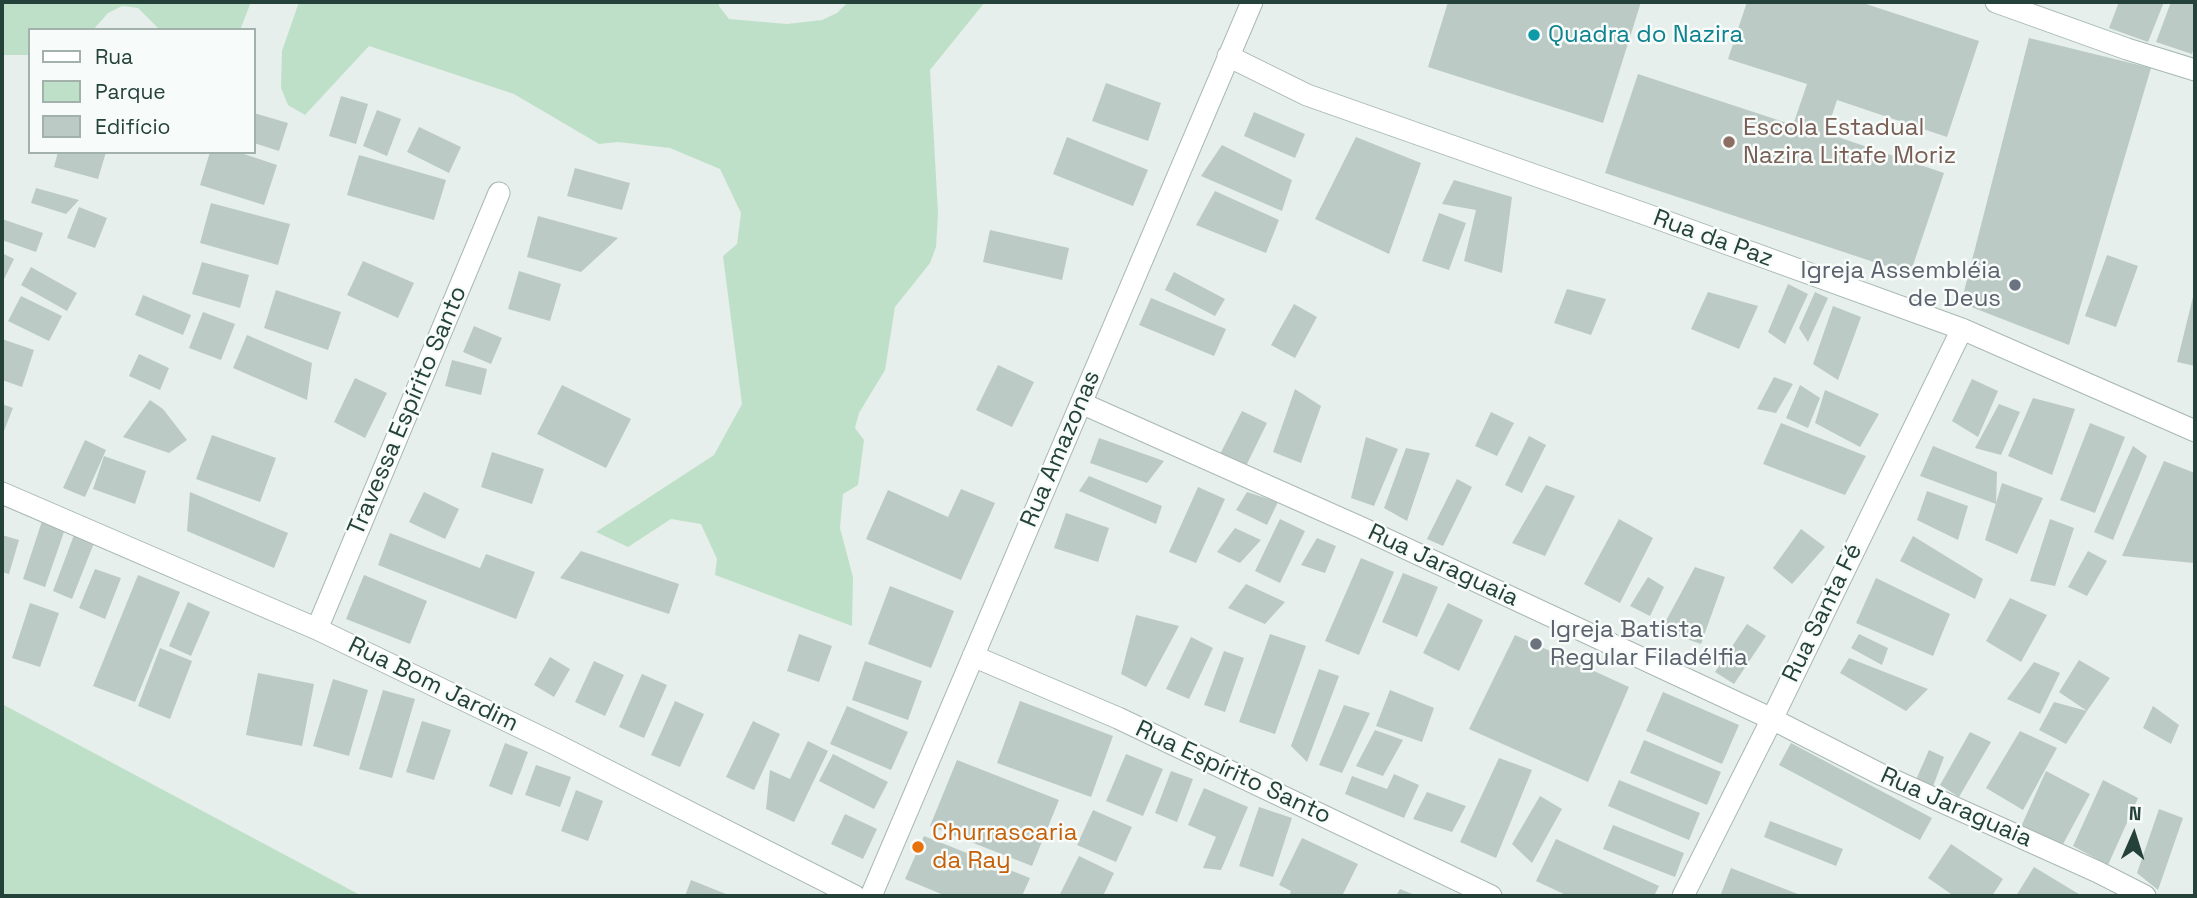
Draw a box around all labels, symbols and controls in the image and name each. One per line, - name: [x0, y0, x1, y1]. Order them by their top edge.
- place label: Quadra do Nazira: [1548, 21, 1743, 49]
- marker: Quadra do Nazira: [1526, 27, 1542, 43]
- legend: [28, 28, 256, 154]
- text: Rua: [95, 43, 133, 70]
- text: Parque: [95, 78, 166, 105]
- text: Edifício: [95, 113, 171, 140]
- place label: Escola Estadual Nazira Litafe Moriz: [1743, 114, 1956, 170]
- marker: Escola Estadual Nazira Litafe Moriz: [1721, 134, 1737, 150]
- street label: Rua da Paz: [1649, 204, 1777, 274]
- place label: Igreja Assembléia de Deus: [1801, 257, 2001, 313]
- marker: Igreja Assembléia de Deus: [2007, 277, 2023, 293]
- street label: Travessa Espírito Santo: [342, 282, 474, 540]
- street label: Rua Amazonas: [1015, 366, 1107, 532]
- street label: Rua Jaraguaia: [1363, 519, 1523, 613]
- street label: Rua Santa Fé: [1777, 539, 1869, 687]
- place label: Igreja Batista Regular Filadélfia: [1550, 616, 1748, 672]
- street label: Rua Bom Jardim: [343, 631, 523, 739]
- marker: Igreja Batista Regular Filadélfia: [1528, 636, 1544, 652]
- street label: Rua Espírito Santo: [1131, 715, 1335, 831]
- street label: Rua Jaraguaia: [1876, 762, 2036, 854]
- north arrow: [2099, 800, 2169, 870]
- text: N: [2128, 801, 2142, 826]
- place label: Churrascaria da Ray: [932, 819, 1078, 875]
- marker: Churrascaria da Ray: [910, 839, 926, 855]

